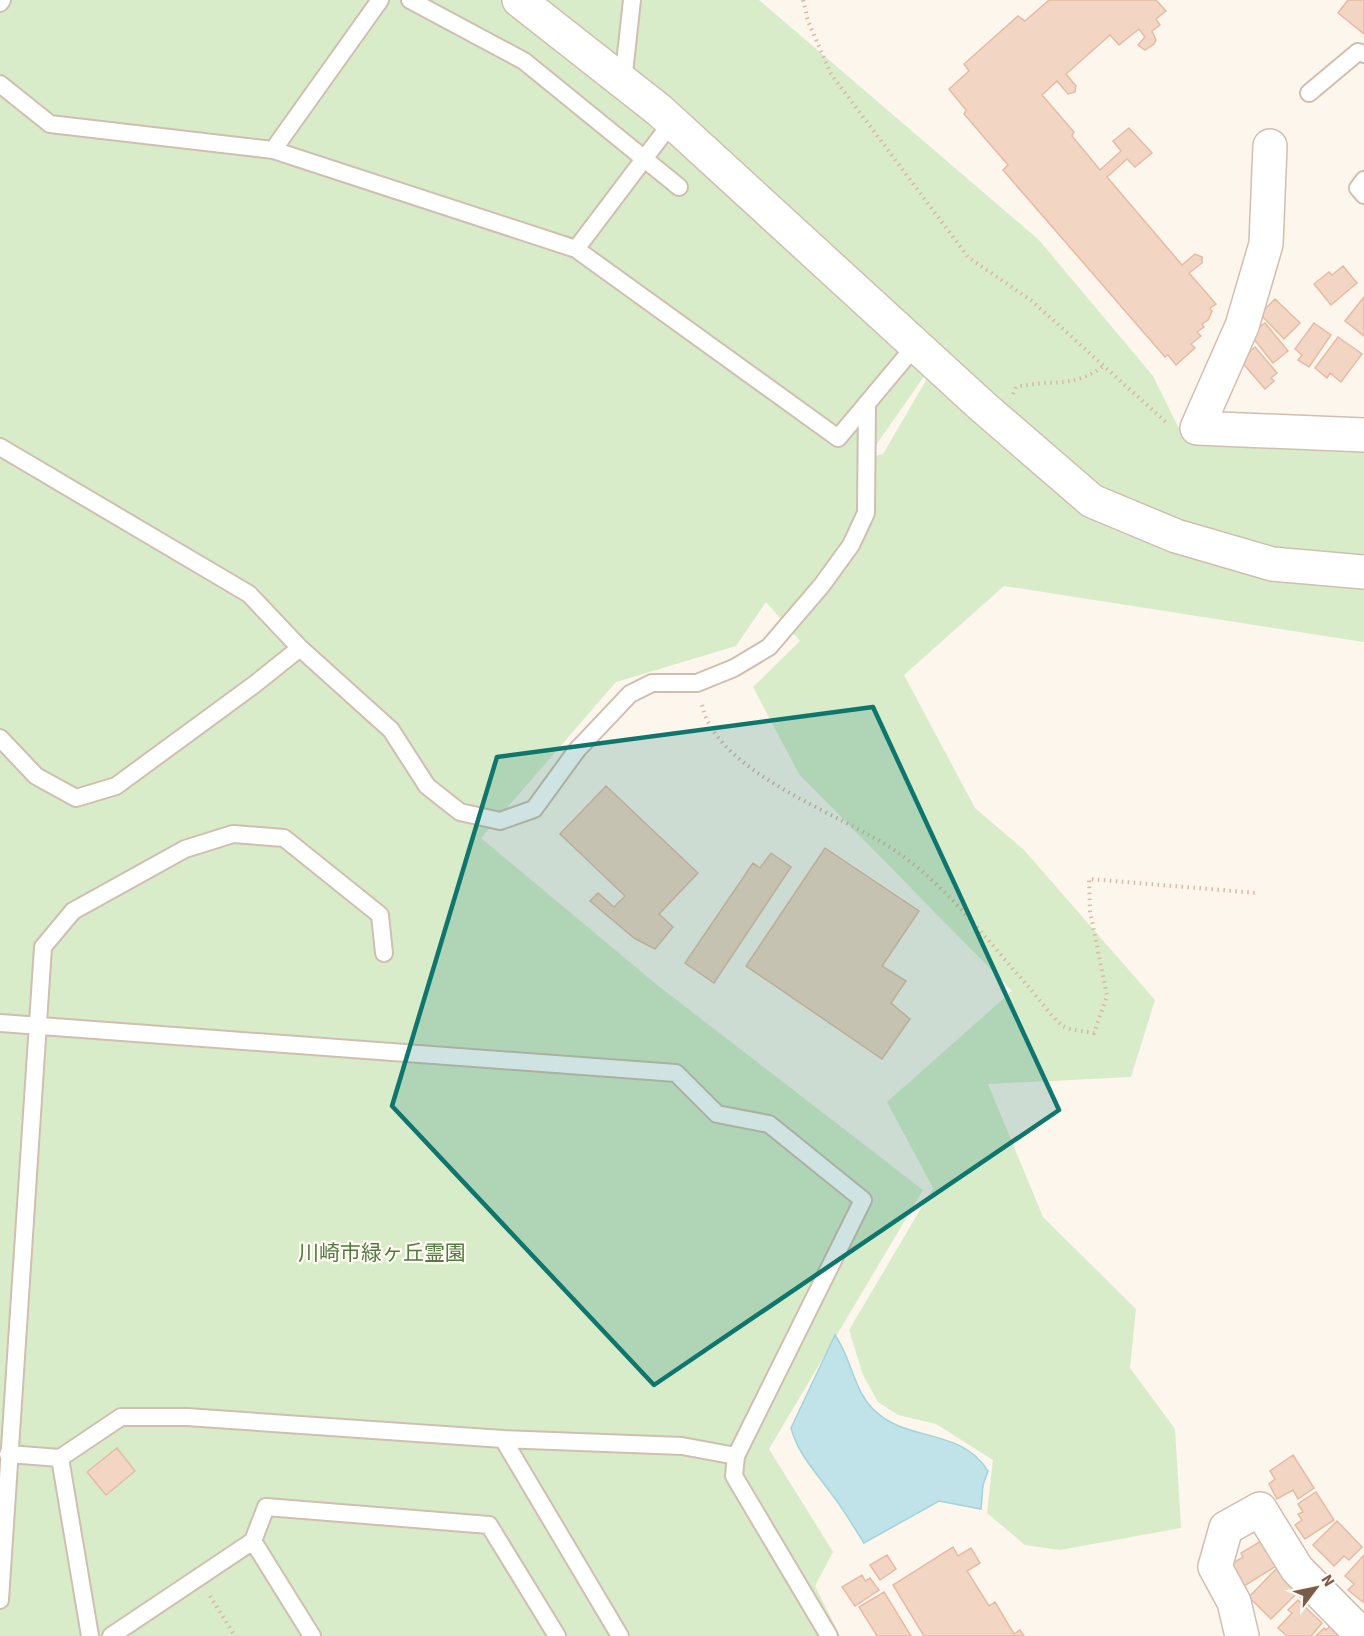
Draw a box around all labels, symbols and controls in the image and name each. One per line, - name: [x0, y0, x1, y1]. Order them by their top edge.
- park label: 川崎市緑ヶ丘霊園: [298, 1238, 466, 1268]
- north arrow: [1286, 1558, 1346, 1618]
- text: N: [1316, 1570, 1340, 1591]

